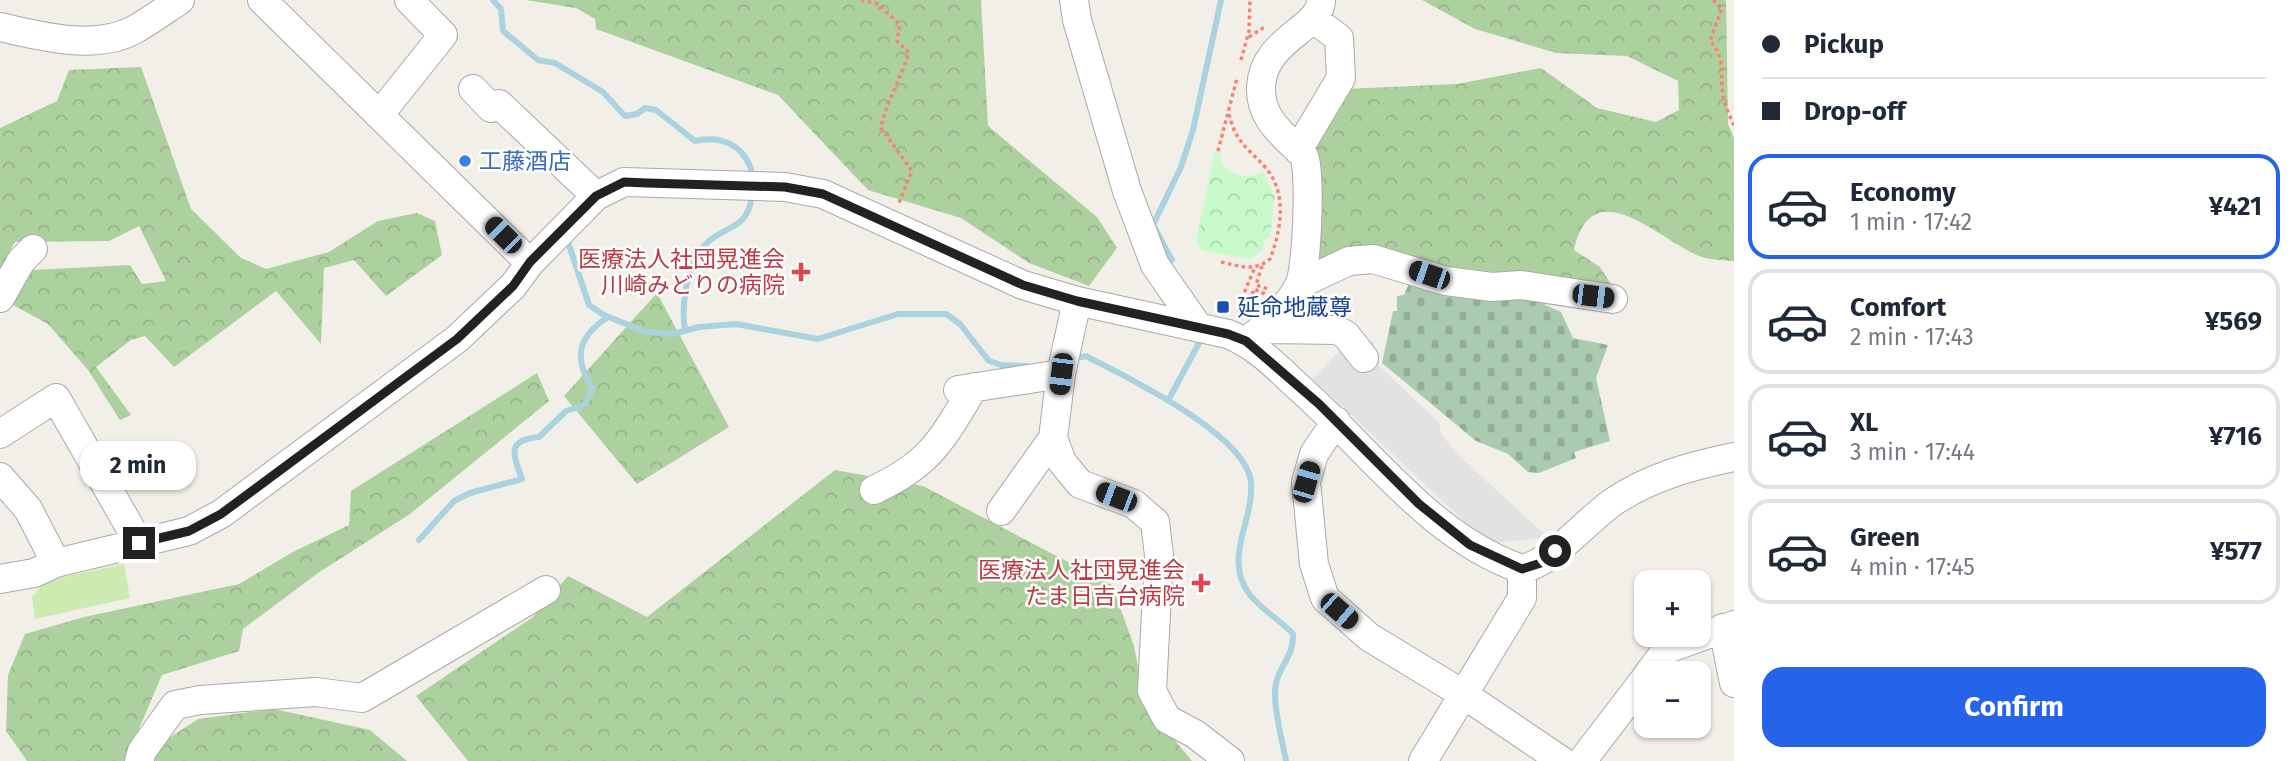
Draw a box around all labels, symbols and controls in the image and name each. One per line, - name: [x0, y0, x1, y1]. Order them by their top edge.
- text: Pickup: [1804, 29, 1884, 60]
- text: Drop-off: [1804, 96, 1906, 127]
- place label: 工藤酒店: [479, 147, 571, 175]
- marker: 工藤酒店: [457, 153, 473, 169]
- icon: car: [1766, 175, 1829, 238]
- text: Economy: [1850, 177, 1956, 208]
- text: ¥421: [2209, 191, 2262, 222]
- text: 1 min · 17:42: [1850, 208, 1972, 236]
- car: [481, 213, 526, 257]
- place label: 医療法人社団晃進会 川崎みどりの病院: [578, 245, 785, 299]
- car: [1406, 258, 1453, 292]
- marker: 医療法人社団晃進会 川崎みどりの病院: [791, 262, 811, 282]
- car: [1571, 283, 1616, 309]
- icon: car: [1766, 290, 1829, 353]
- text: Comfort: [1850, 292, 1946, 323]
- place label: 延命地蔵尊: [1237, 293, 1352, 321]
- marker: 延命地蔵尊: [1215, 299, 1231, 315]
- text: ¥569: [2205, 306, 2262, 337]
- text: 2 min · 17:43: [1850, 323, 1974, 351]
- car: [1049, 352, 1074, 396]
- icon: car: [1766, 405, 1829, 468]
- text: XL: [1850, 407, 1878, 438]
- text: ¥716: [2209, 421, 2262, 452]
- text: 3 min · 17:44: [1850, 438, 1975, 466]
- callout: 2 min: [81, 442, 197, 490]
- text: 2 min: [110, 451, 166, 479]
- car: [1291, 459, 1322, 505]
- car: [1093, 480, 1140, 514]
- icon: car: [1766, 520, 1829, 583]
- text: Green: [1850, 522, 1920, 553]
- route end: [123, 527, 155, 559]
- route start: [1539, 535, 1571, 567]
- text: ¥577: [2210, 536, 2262, 567]
- text: 4 min · 17:45: [1850, 553, 1975, 581]
- place label: 医療法人社団晃進会 たま日吉台病院: [978, 556, 1185, 610]
- map controls: [1634, 570, 1711, 738]
- button: +: [1634, 570, 1711, 647]
- marker: 医療法人社団晃進会 たま日吉台病院: [1191, 573, 1211, 593]
- car: [1317, 589, 1362, 633]
- button: −: [1634, 661, 1711, 738]
- button: Confirm: [1762, 667, 2266, 747]

